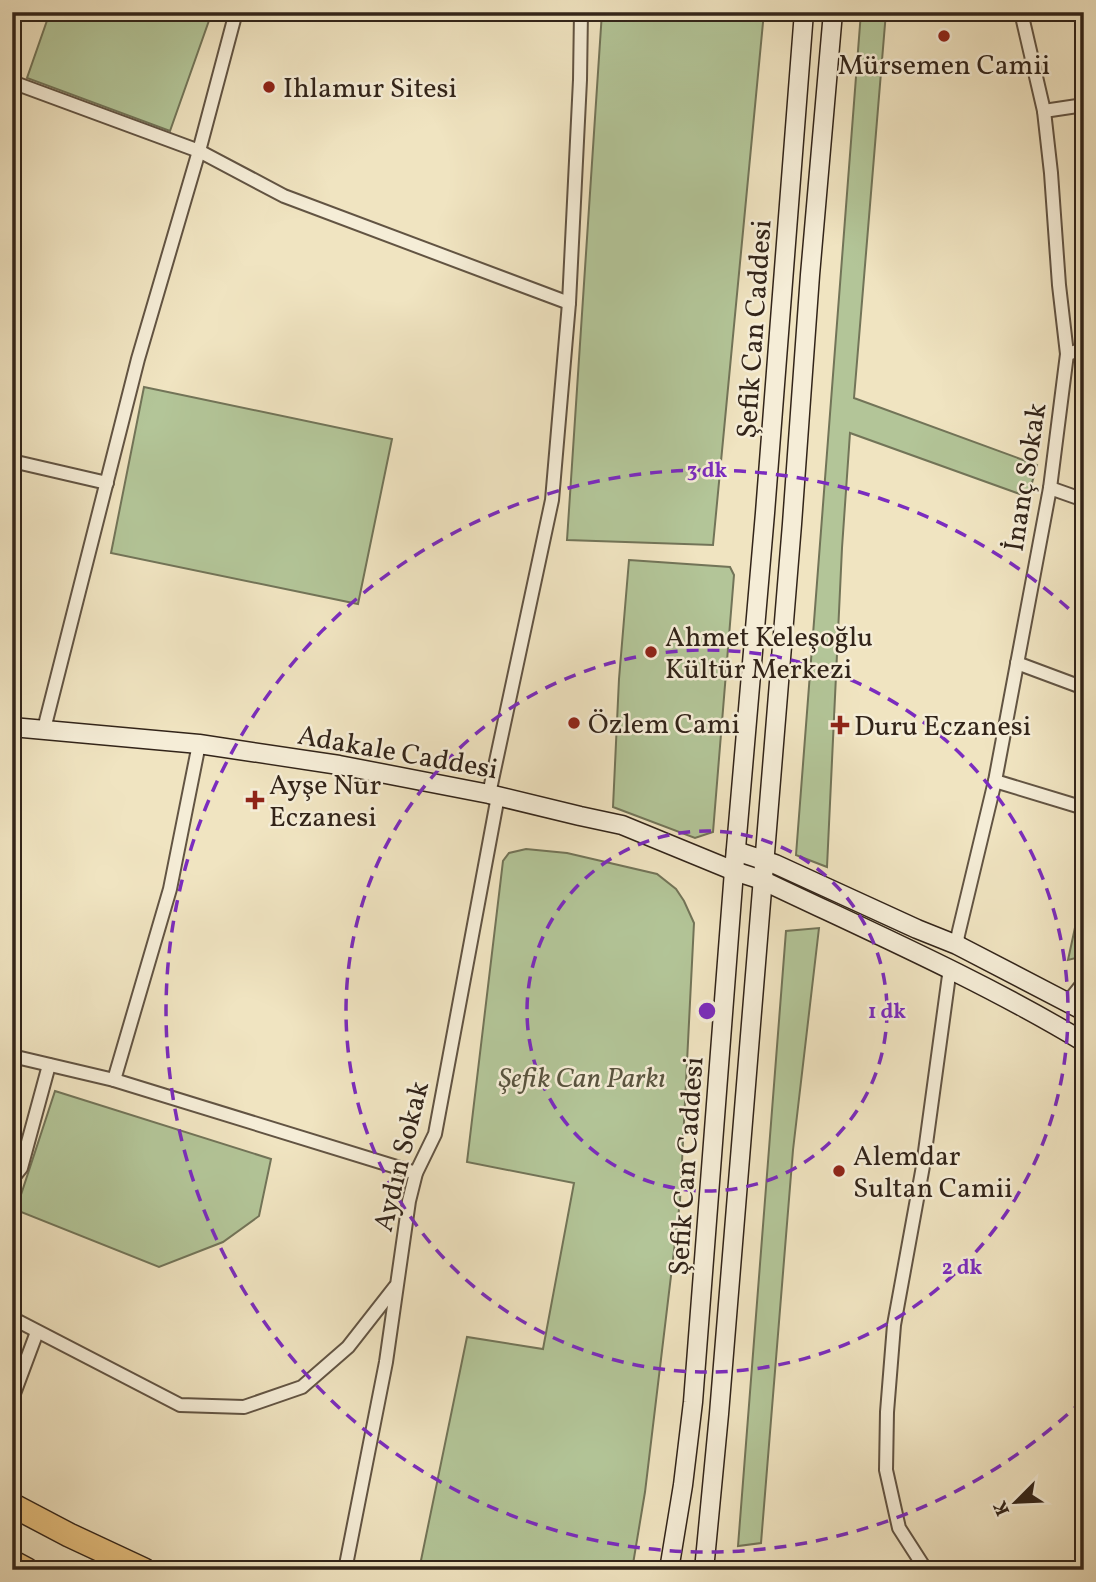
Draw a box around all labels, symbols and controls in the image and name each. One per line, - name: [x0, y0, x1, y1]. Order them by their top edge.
- marker: Mürsemen Camii: [936, 28, 952, 44]
- place label: Mürsemen Camii: [838, 47, 1050, 86]
- place label: Ihlamur Sitesi: [283, 70, 457, 109]
- marker: Ihlamur Sitesi: [261, 79, 277, 95]
- street label: Şefik Can Caddesi: [728, 218, 783, 440]
- street label: İnanç Sokak: [995, 400, 1057, 554]
- text: 3 dk: [687, 457, 727, 486]
- place label: Ahmet Keleşoğlu Kültür Merkezi: [665, 619, 873, 690]
- marker: Ahmet Keleşoğlu Kültür Merkezi: [643, 644, 659, 660]
- place label: Özlem Cami: [588, 706, 740, 745]
- place label: Duru Eczanesi: [854, 708, 1031, 747]
- marker: Özlem Cami: [566, 715, 582, 731]
- street label: Adakale Caddesi: [294, 717, 501, 790]
- marker: Duru Eczanesi: [832, 717, 848, 733]
- place label: Ayşe Nur Eczanesi: [269, 767, 382, 838]
- marker: Ayşe Nur Eczanesi: [247, 792, 263, 808]
- text: 1 dk: [868, 998, 906, 1027]
- centre of rings: [695, 999, 719, 1023]
- street label: Şefik Can Caddesi: [660, 1055, 715, 1277]
- park label: Şefik Can Parkı: [498, 1060, 666, 1099]
- street label: Aydın Sokak: [365, 1077, 440, 1236]
- place label: Alemdar Sultan Camii: [853, 1138, 1013, 1209]
- marker: Alemdar Sultan Camii: [831, 1163, 847, 1179]
- text: 2 dk: [942, 1254, 983, 1283]
- north arrow: [981, 1466, 1050, 1536]
- text: K: [988, 1496, 1017, 1520]

